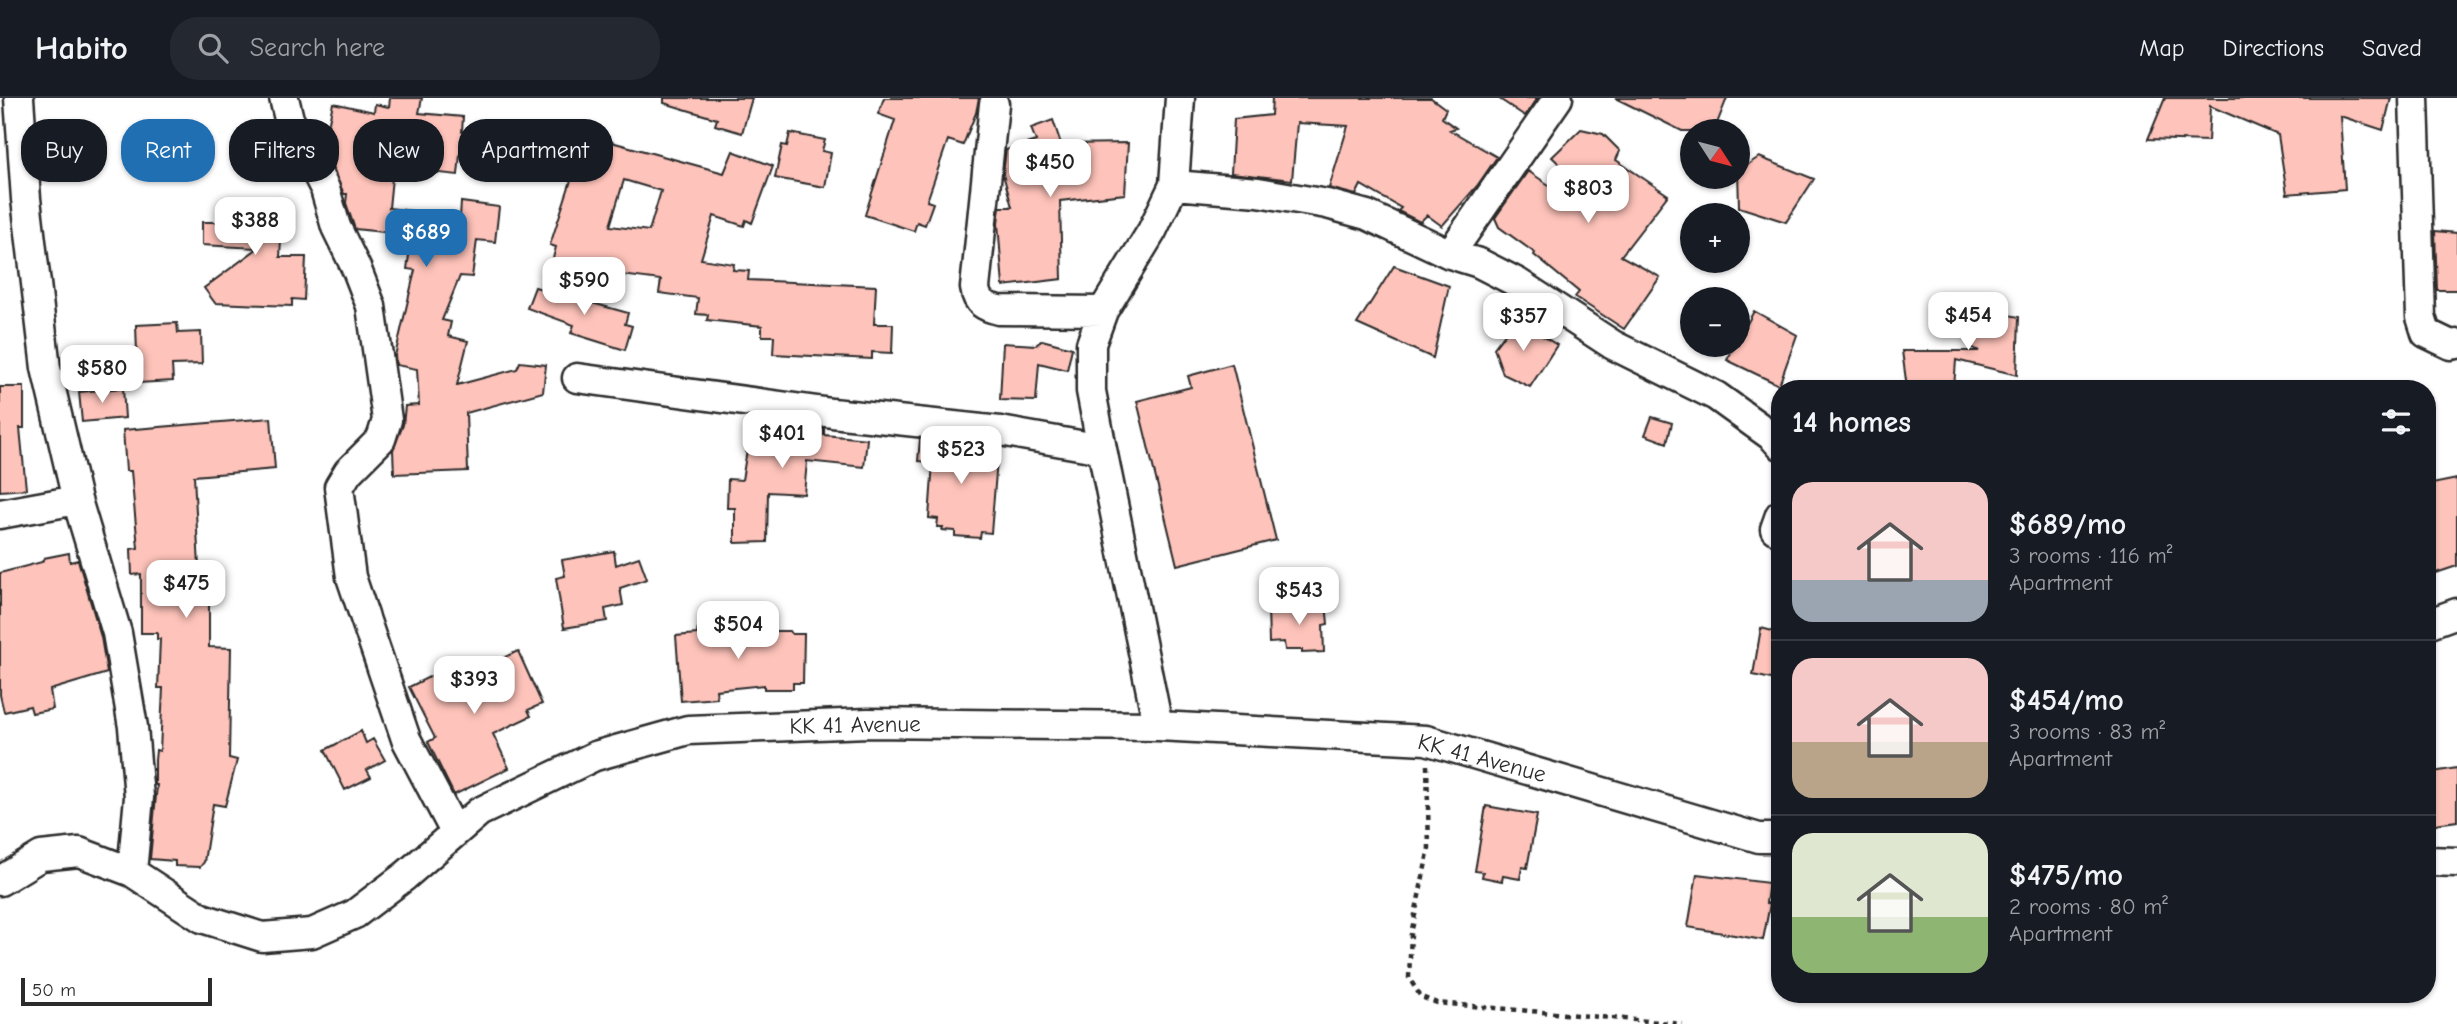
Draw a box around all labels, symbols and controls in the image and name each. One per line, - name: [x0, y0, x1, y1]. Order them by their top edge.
- search box: [170, 17, 660, 80]
- text: Habito: [35, 29, 128, 67]
- icon: search: [194, 29, 232, 67]
- text: Search here: [250, 33, 385, 63]
- text: Map: [2139, 34, 2185, 62]
- text: Directions: [2223, 34, 2324, 62]
- text: Saved: [2362, 34, 2422, 62]
- chip: Buy: [21, 119, 107, 182]
- chip: Rent: [121, 119, 215, 182]
- chip: Filters: [229, 119, 339, 182]
- chip: New: [353, 119, 444, 182]
- chip: Apartment: [458, 119, 613, 182]
- north arrow: [1680, 119, 1750, 189]
- map controls: [1680, 119, 1750, 357]
- pin: $450: [1009, 140, 1091, 199]
- text: $450: [1025, 148, 1075, 175]
- pin: $803: [1547, 166, 1629, 225]
- text: $803: [1563, 174, 1613, 201]
- pin: $388: [214, 198, 296, 257]
- button: +: [1680, 203, 1750, 273]
- text: $388: [231, 206, 279, 233]
- pin: $689: [385, 209, 467, 269]
- text: $689: [401, 218, 451, 245]
- pin: $590: [543, 258, 625, 317]
- text: $590: [558, 266, 610, 293]
- button: −: [1680, 287, 1750, 357]
- pin: $454: [1927, 292, 2009, 352]
- pin: $357: [1482, 294, 1564, 353]
- text: $454: [1944, 301, 1992, 328]
- text: $357: [1499, 302, 1547, 329]
- pin: $580: [61, 345, 143, 405]
- text: $580: [77, 354, 128, 381]
- icon: filters: [2377, 403, 2415, 441]
- text: 14 homes: [1792, 405, 1911, 440]
- pin: $401: [741, 410, 823, 470]
- text: $401: [759, 419, 805, 446]
- pin: $523: [920, 426, 1002, 486]
- text: $523: [937, 435, 985, 462]
- text: $689/mo: [2009, 507, 2126, 542]
- icon: home: [1848, 510, 1932, 594]
- text: 3 rooms · 116 m²: [2009, 542, 2173, 569]
- pin: $475: [145, 560, 227, 620]
- pin: $543: [1258, 568, 1340, 627]
- text: $475: [162, 569, 210, 596]
- text: Apartment: [2009, 569, 2112, 596]
- text: $543: [1275, 576, 1323, 603]
- pin: $504: [697, 602, 779, 661]
- text: $504: [713, 610, 763, 637]
- pin: $393: [433, 656, 515, 716]
- text: $393: [450, 665, 498, 692]
- text: $454/mo: [2009, 683, 2124, 718]
- icon: home: [1848, 686, 1932, 770]
- street label: KK 41 Avenue: [789, 710, 921, 740]
- text: 3 rooms · 83 m²: [2009, 718, 2165, 745]
- street label: KK 41 Avenue: [1415, 728, 1549, 788]
- text: Apartment: [2009, 745, 2112, 772]
- text: $475/mo: [2009, 858, 2123, 893]
- icon: home: [1848, 861, 1932, 945]
- text: 2 rooms · 80 m²: [2009, 893, 2168, 920]
- text: Apartment: [2009, 920, 2112, 947]
- scale bar: [21, 975, 212, 1007]
- text: 50 m: [32, 979, 76, 1001]

